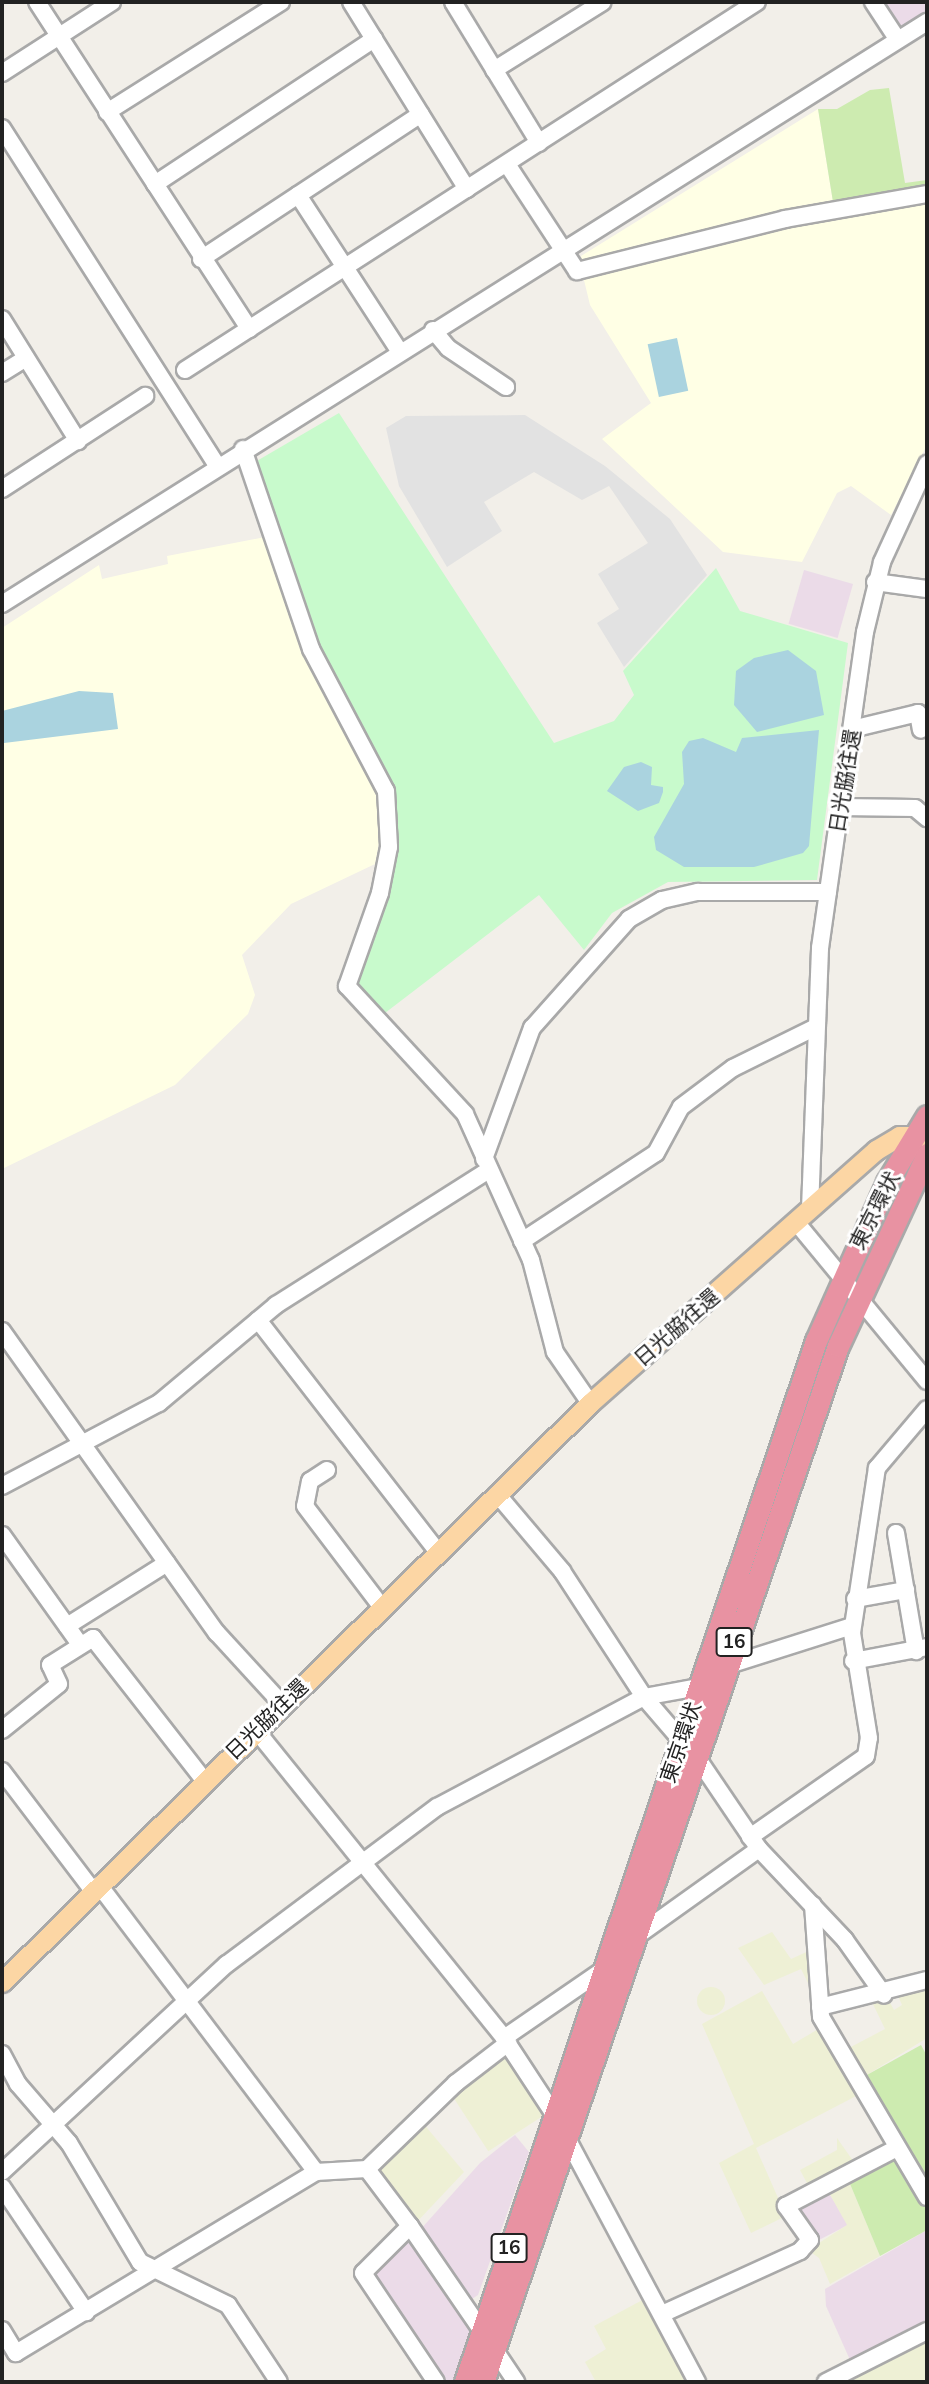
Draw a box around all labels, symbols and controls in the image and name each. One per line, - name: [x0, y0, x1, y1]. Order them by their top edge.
- street label: 日光脇往還: [823, 727, 865, 835]
- street label: 東京環状: [844, 1167, 904, 1253]
- street label: 日光脇往還: [628, 1283, 724, 1371]
- road number: 16: [715, 1626, 753, 1658]
- street label: 日光脇往還: [219, 1673, 313, 1765]
- street label: 東京環状: [654, 1698, 706, 1786]
- road number: 16: [490, 2232, 528, 2264]

